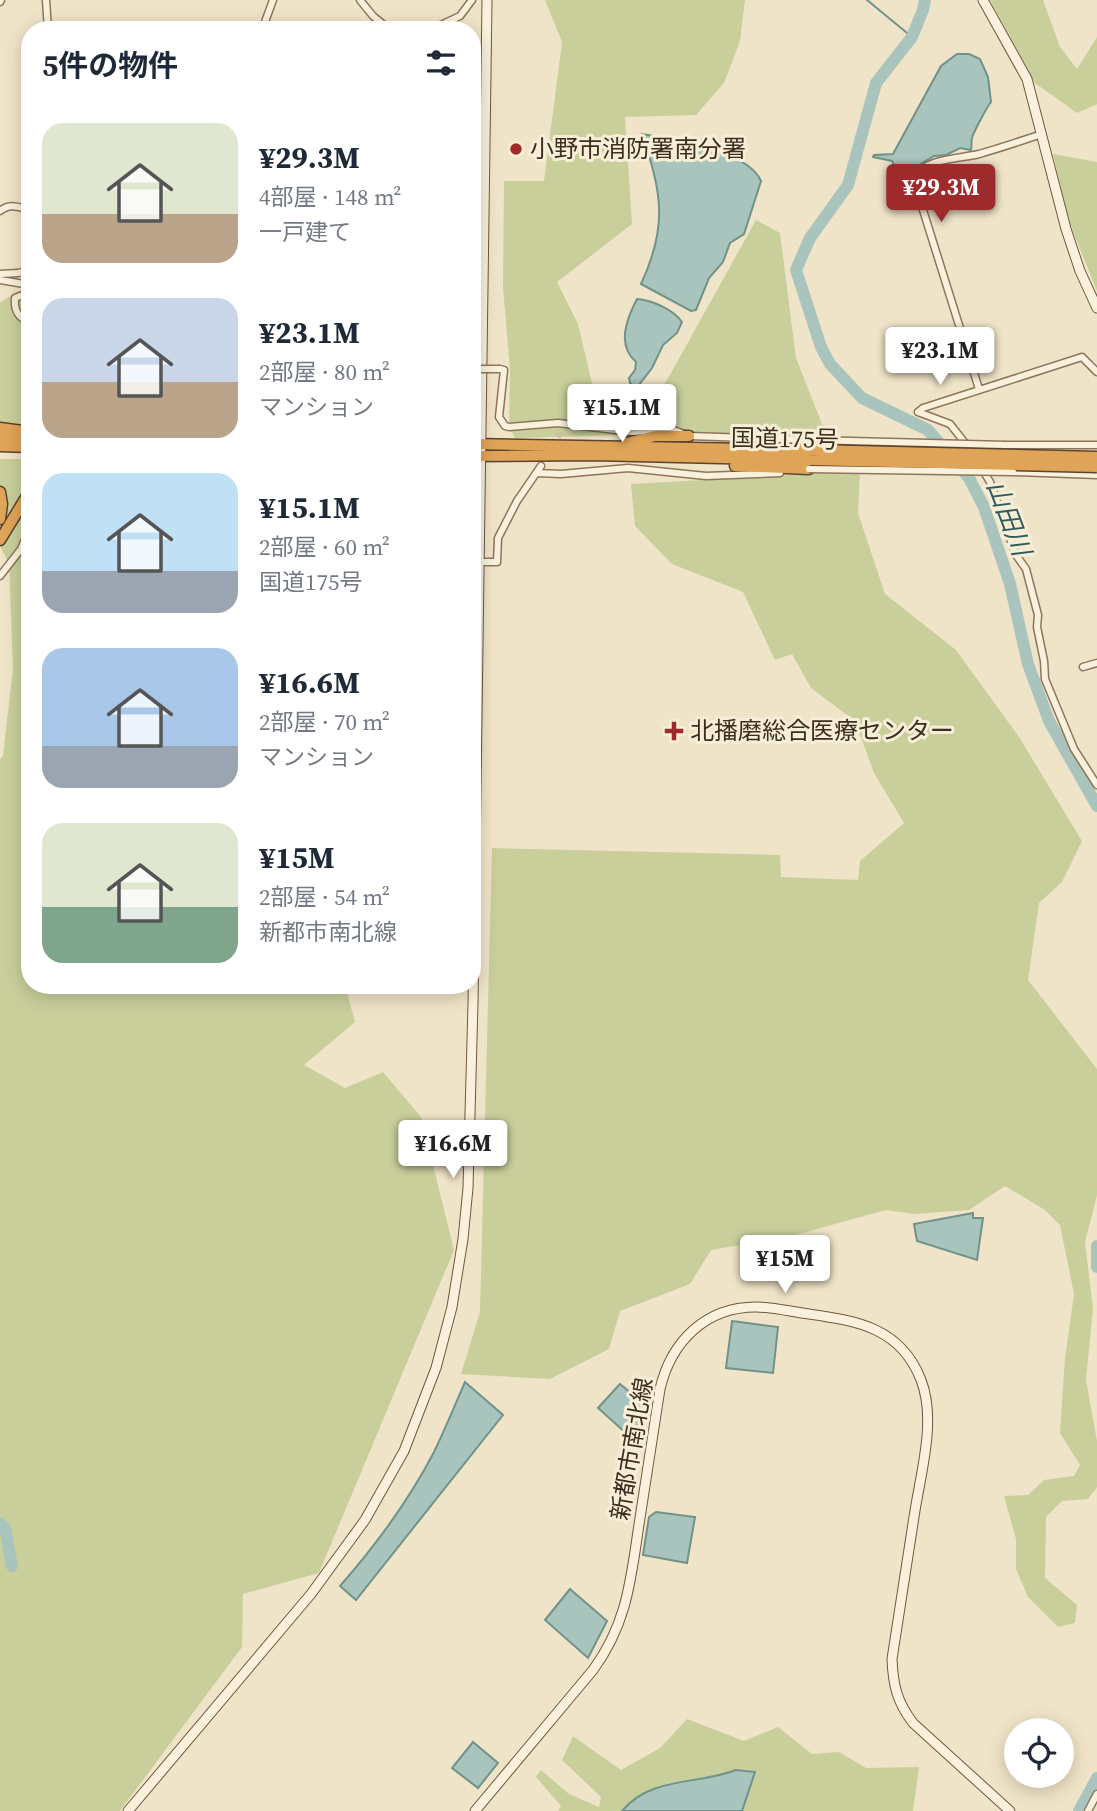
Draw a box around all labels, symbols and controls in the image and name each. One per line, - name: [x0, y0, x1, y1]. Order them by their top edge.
- icon: filters: [422, 44, 460, 82]
- text: 5件の物件: [42, 45, 178, 86]
- place label: 小野市消防署南分署: [530, 132, 746, 165]
- text: ¥29.3M: [259, 137, 360, 178]
- marker: 小野市消防署南分署: [508, 141, 524, 157]
- icon: home: [98, 151, 182, 235]
- pin: ¥29.3M: [884, 164, 998, 224]
- text: ¥29.3M: [902, 171, 980, 203]
- text: 4部屋 · 148 m²: [259, 181, 402, 213]
- text: 一戸建て: [259, 216, 351, 248]
- text: ¥23.1M: [259, 312, 360, 353]
- icon: home: [98, 326, 182, 410]
- pin: ¥23.1M: [883, 328, 997, 387]
- text: ¥23.1M: [901, 334, 979, 366]
- text: 2部屋 · 80 m²: [259, 356, 390, 388]
- pin: ¥15.1M: [565, 384, 679, 444]
- text: マンション: [259, 391, 374, 423]
- text: ¥15.1M: [583, 391, 661, 423]
- street label: 国道175号: [731, 421, 839, 456]
- water label: 山田川: [978, 475, 1041, 564]
- text: ¥15.1M: [259, 487, 360, 528]
- icon: home: [98, 501, 182, 585]
- text: 2部屋 · 60 m²: [259, 531, 390, 563]
- text: 国道175号: [259, 566, 363, 598]
- text: ¥16.6M: [259, 662, 360, 703]
- icon: home: [98, 676, 182, 760]
- text: 2部屋 · 70 m²: [259, 706, 390, 738]
- place label: 北播磨総合医療センター: [690, 714, 954, 747]
- marker: 北播磨総合医療センター: [664, 721, 684, 741]
- text: マンション: [259, 741, 374, 773]
- text: ¥15M: [259, 837, 335, 878]
- icon: home: [98, 851, 182, 935]
- text: 2部屋 · 54 m²: [259, 881, 390, 913]
- text: 新都市南北線: [259, 916, 397, 948]
- pin: ¥16.6M: [396, 1120, 510, 1180]
- text: ¥16.6M: [414, 1127, 492, 1159]
- pin: ¥15M: [744, 1236, 826, 1295]
- text: ¥15M: [756, 1242, 814, 1274]
- street label: 新都市南北線: [603, 1375, 660, 1523]
- map controls: [1004, 1718, 1074, 1788]
- button: locate: [1004, 1718, 1074, 1788]

